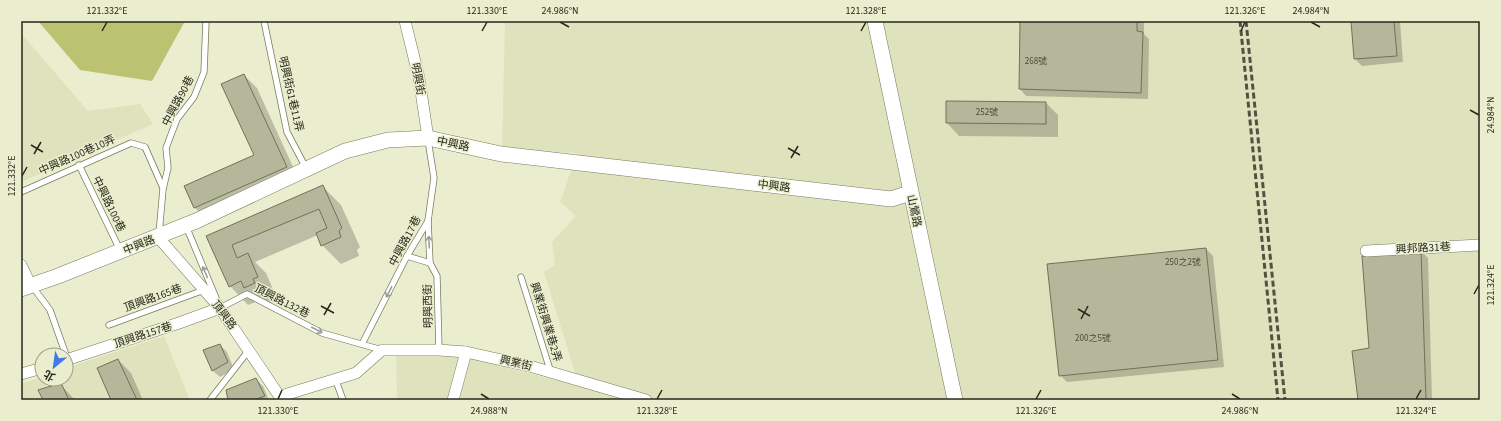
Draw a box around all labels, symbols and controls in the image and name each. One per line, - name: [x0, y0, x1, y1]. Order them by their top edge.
- text: 121.332°E: [87, 4, 127, 18]
- text: 121.330°E: [467, 4, 507, 18]
- text: 24.986°N: [541, 4, 579, 18]
- text: 121.328°E: [846, 4, 886, 18]
- text: 121.326°E: [1225, 4, 1265, 18]
- text: 24.984°N: [1292, 4, 1330, 18]
- street label: 明興街61巷11弄: [275, 55, 307, 133]
- house number: 268號: [1025, 55, 1047, 68]
- street label: 明興街: [407, 61, 429, 97]
- street label: 中興路90巷: [158, 73, 198, 129]
- text: 24.984°N: [1484, 96, 1498, 134]
- house number: 252號: [976, 106, 998, 119]
- street label: 中興路100巷10弄: [36, 131, 118, 179]
- street label: 中興路: [435, 133, 471, 155]
- text: 121.332°E: [5, 156, 19, 196]
- street label: 中興路100巷: [89, 174, 129, 234]
- street label: 中興路: [757, 177, 791, 195]
- street label: 山鶯路: [903, 193, 925, 229]
- street label: 中興路17巷: [385, 213, 425, 269]
- street label: 中興路: [121, 232, 157, 258]
- one-way arrow: [426, 236, 433, 249]
- street label: 興邦路31巷: [1395, 239, 1451, 257]
- house number: 250之2號: [1165, 256, 1201, 269]
- text: 121.324°E: [1484, 265, 1498, 305]
- one-way arrow: [201, 266, 208, 278]
- street label: 興業街興業巷2弄: [527, 280, 565, 364]
- street label: 頂興路165巷: [122, 281, 184, 315]
- street label: 頂興路132巷: [252, 281, 312, 321]
- street label: 明興西街: [420, 284, 436, 328]
- one-way arrow: [385, 286, 392, 298]
- street label: 頂興路: [208, 297, 240, 333]
- street label: 頂興路157巷: [112, 319, 174, 351]
- one-way arrow: [310, 327, 322, 334]
- house number: 200之5號: [1075, 332, 1111, 345]
- north arrow: [34, 347, 74, 387]
- street label: 興業街: [498, 352, 534, 374]
- text: 北: [41, 366, 58, 385]
- text: 121.330°E: [258, 404, 298, 418]
- text: 24.988°N: [470, 404, 508, 418]
- text: 121.328°E: [637, 404, 677, 418]
- text: 121.326°E: [1016, 404, 1056, 418]
- text: 24.986°N: [1221, 404, 1259, 418]
- text: 121.324°E: [1396, 404, 1436, 418]

